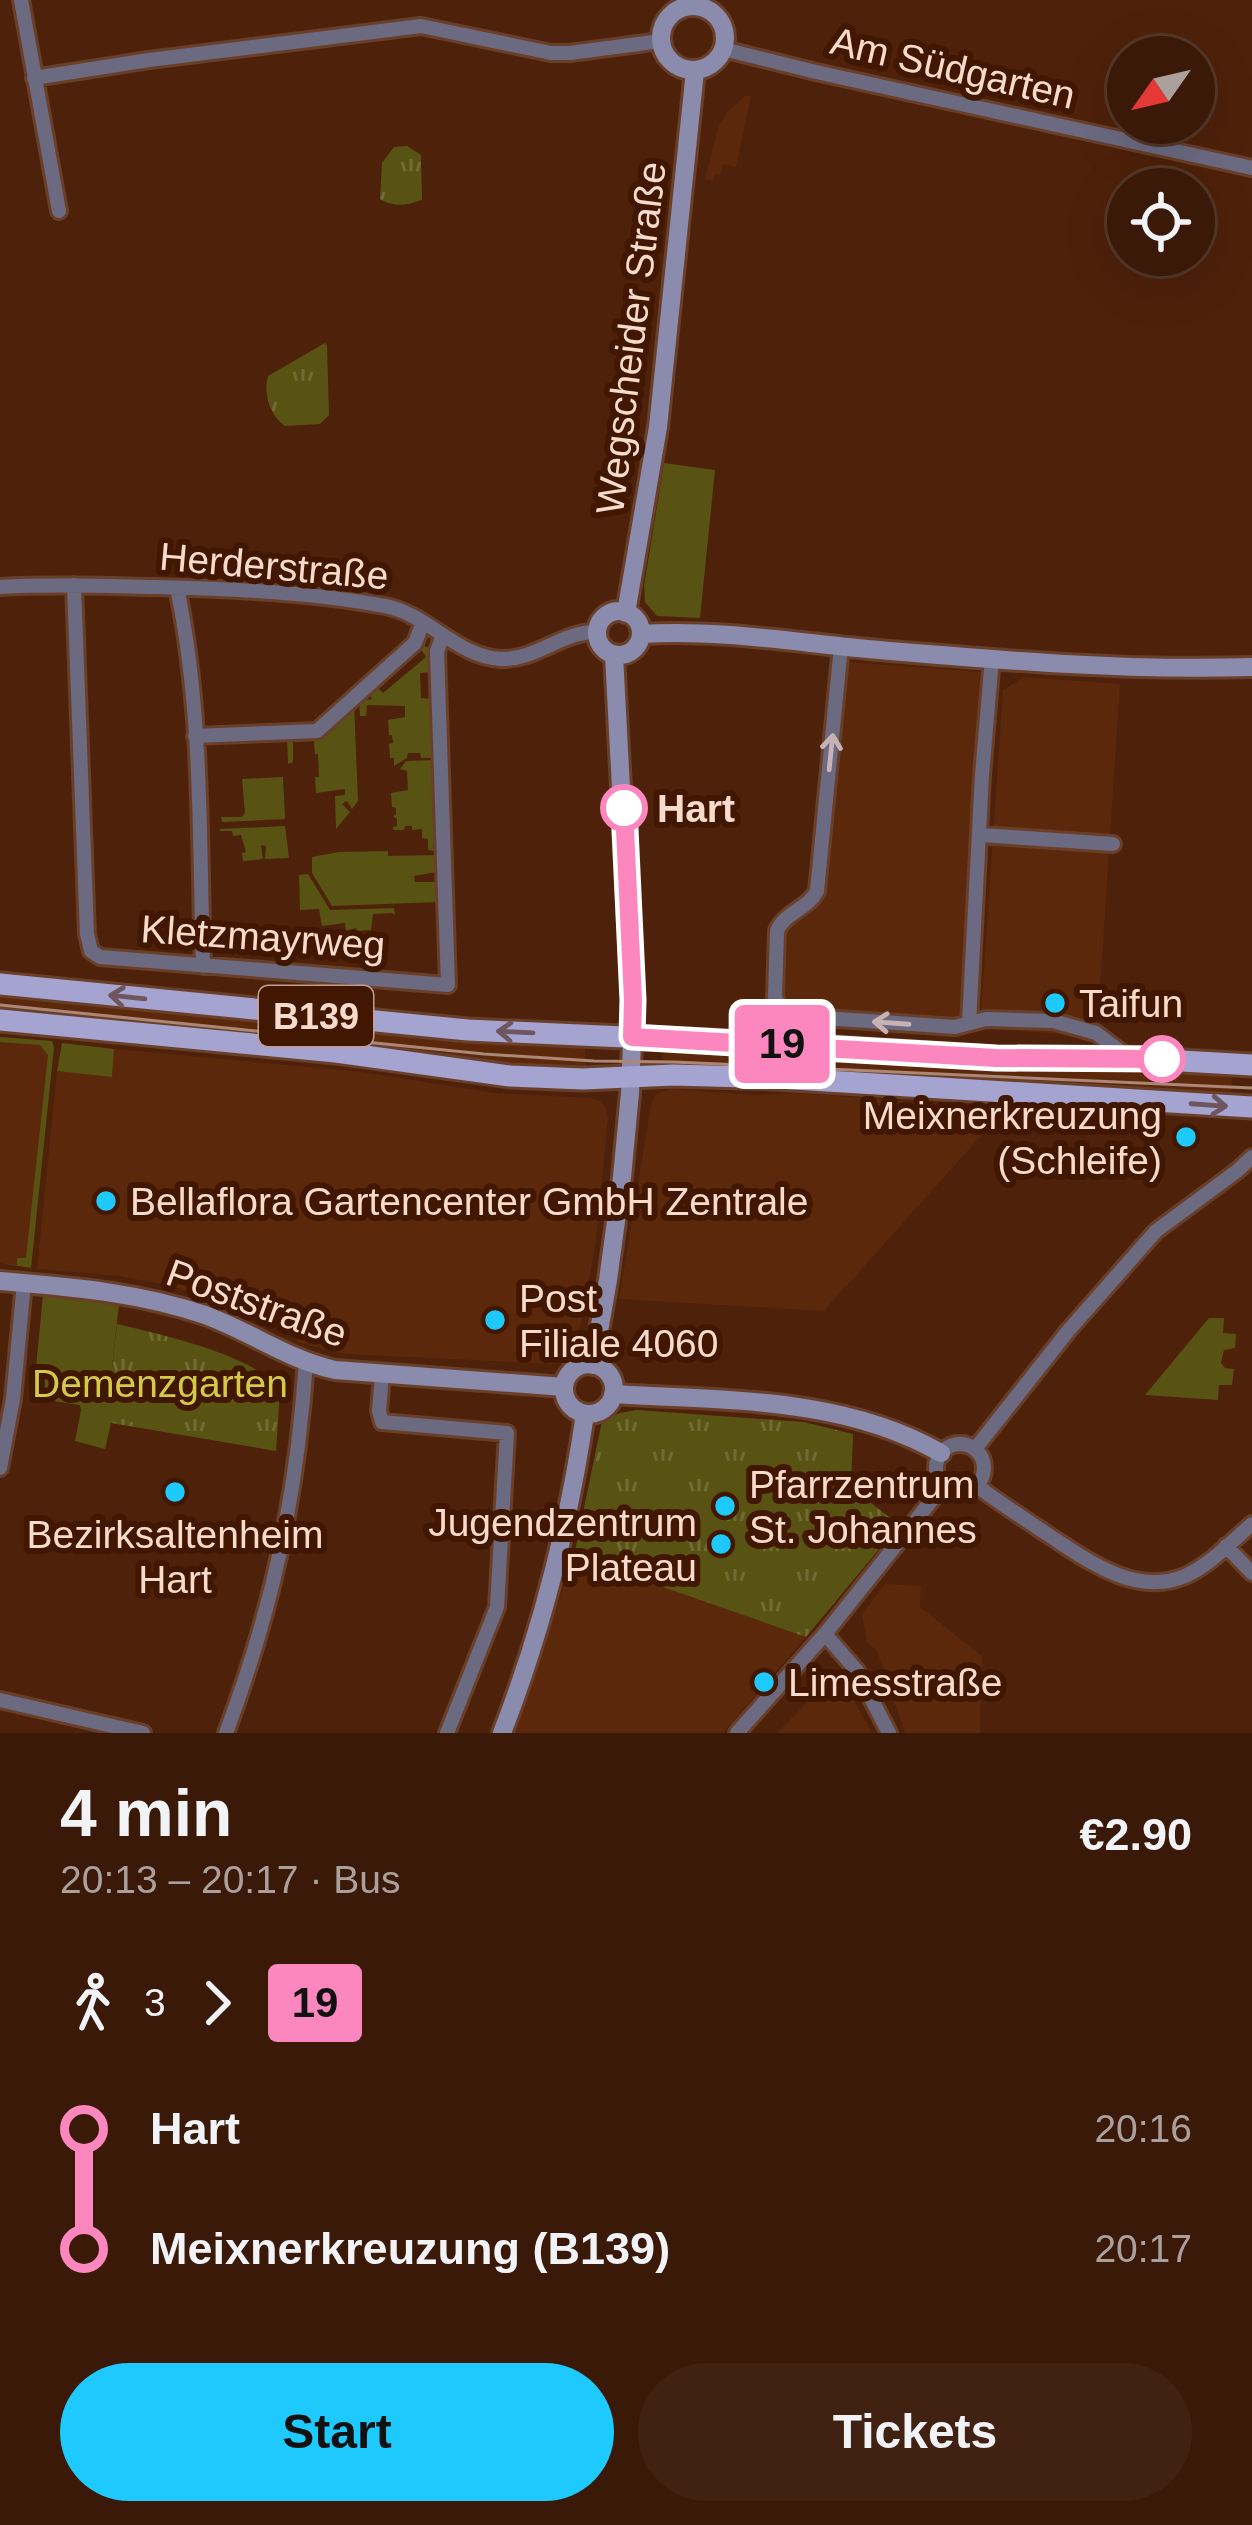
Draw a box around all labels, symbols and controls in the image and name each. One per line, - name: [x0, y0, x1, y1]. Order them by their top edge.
- street label: Am Südgarten: [827, 19, 1079, 117]
- north arrow: [1107, 36, 1215, 144]
- map controls: [1107, 36, 1215, 276]
- street label: Wegscheider Straße: [588, 159, 674, 517]
- button: locate: [1107, 168, 1215, 276]
- street label: Herderstraße: [158, 535, 390, 597]
- one-way arrow: [820, 733, 843, 772]
- marker: Hart: [602, 786, 646, 830]
- place label: Hart: [657, 787, 735, 830]
- street label: Kletzmayrweg: [139, 907, 387, 967]
- place label: Taifun: [1079, 982, 1183, 1025]
- one-way arrow: [108, 985, 147, 1008]
- road number: B139: [259, 986, 373, 1046]
- marker: Taifun: [1042, 990, 1068, 1016]
- line badge: 19: [728, 1005, 836, 1083]
- one-way arrow: [872, 1011, 911, 1034]
- one-way arrow: [496, 1020, 535, 1043]
- text: 19: [759, 1020, 805, 1067]
- unlabelled marker: [1140, 1037, 1184, 1081]
- place label: Meixnerkreuzung (Schleife): [863, 1094, 1162, 1182]
- one-way arrow: [1189, 1094, 1228, 1117]
- marker: Meixnerkreuzung (Schleife): [1173, 1124, 1199, 1150]
- place label: Bellaflora Gartencenter GmbH Zentrale: [130, 1180, 808, 1223]
- marker: Bellaflora Gartencenter GmbH Zentrale: [93, 1188, 119, 1214]
- street label: Poststraße: [161, 1251, 353, 1355]
- place label: Post Filiale 4060: [519, 1277, 718, 1365]
- marker: Post Filiale 4060: [482, 1307, 508, 1333]
- park label: Demenzgarten: [32, 1362, 288, 1405]
- place label: Pfarrzentrum St. Johannes: [749, 1463, 977, 1551]
- marker: Bezirksaltenheim Hart: [162, 1479, 188, 1505]
- marker: Pfarrzentrum St. Johannes: [712, 1493, 738, 1519]
- place label: Jugendzentrum Plateau: [428, 1501, 697, 1589]
- place label: Bezirksaltenheim Hart: [27, 1513, 323, 1601]
- marker: Jugendzentrum Plateau: [708, 1531, 734, 1557]
- place label: Limesstraße: [788, 1661, 1003, 1704]
- marker: Limesstraße: [751, 1669, 777, 1695]
- text: 4 min: [60, 1776, 232, 1850]
- text: €2.90: [1079, 1809, 1192, 1860]
- text: 20:13 – 20:17 · Bus: [60, 1858, 400, 1901]
- icon: walk: [60, 1970, 126, 2036]
- icon: forward: [184, 1970, 250, 2036]
- text: 19: [292, 1979, 338, 2026]
- text: 3: [144, 1981, 166, 2024]
- text: Hart: [150, 2103, 240, 2154]
- text: 20:16: [1094, 2107, 1192, 2150]
- text: Meixnerkreuzung (B139): [150, 2223, 670, 2274]
- text: 20:17: [1094, 2227, 1192, 2270]
- button: Start: [60, 2363, 614, 2501]
- button: Tickets: [638, 2363, 1192, 2501]

